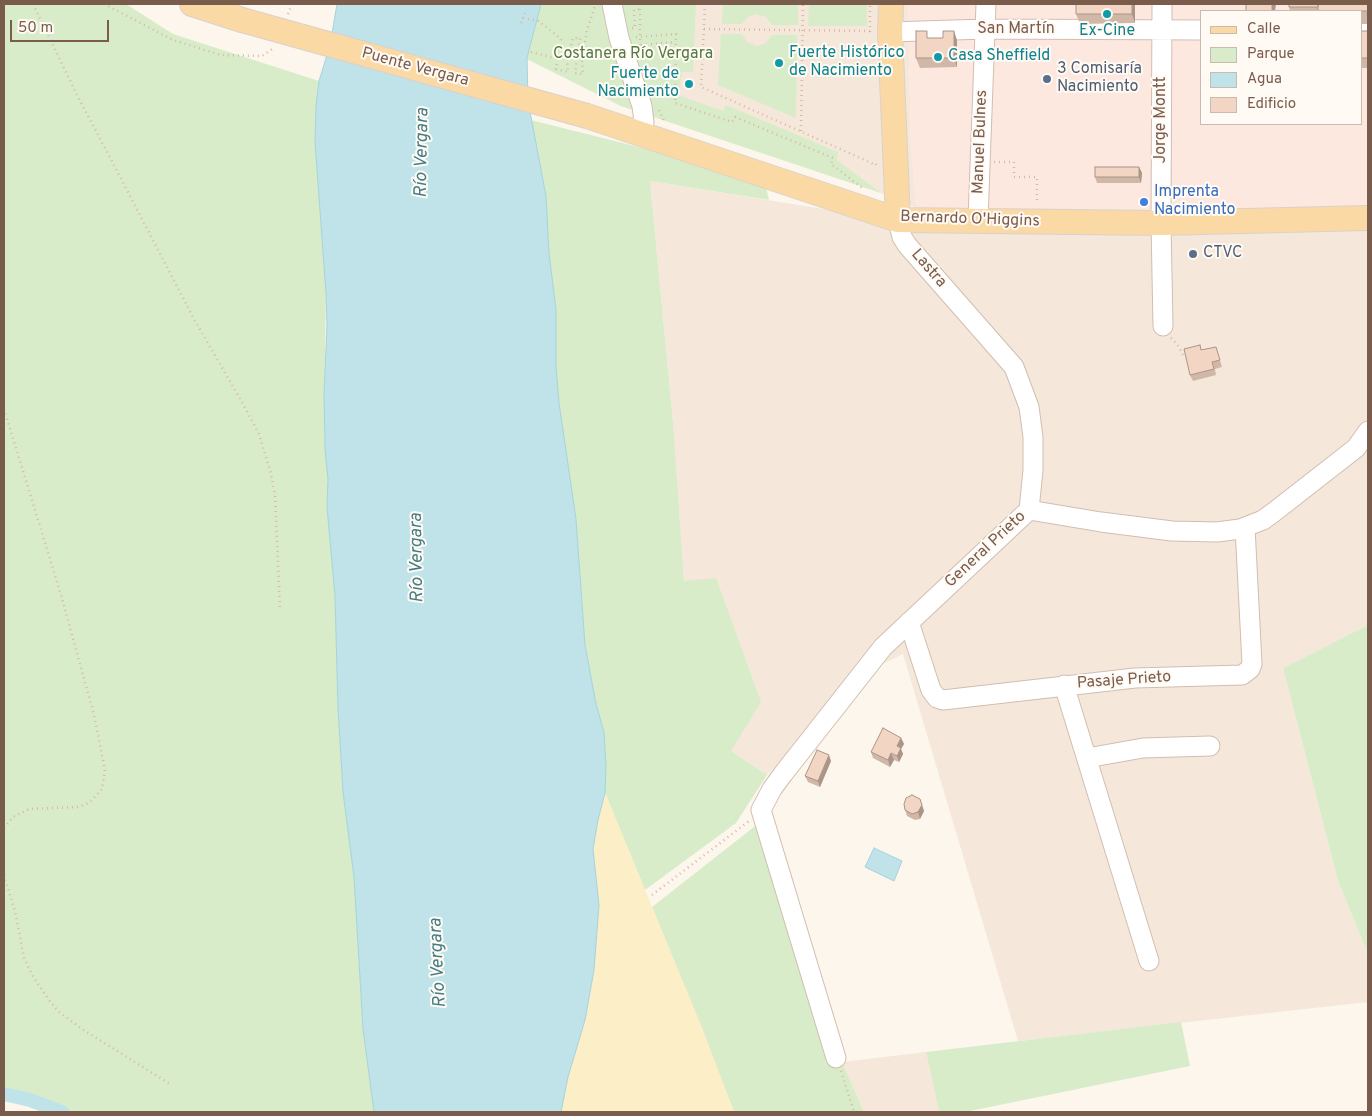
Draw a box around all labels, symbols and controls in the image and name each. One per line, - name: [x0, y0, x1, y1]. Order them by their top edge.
- marker: Ex-Cine: [1101, 8, 1113, 20]
- scale bar: [12, 10, 111, 42]
- legend: [1200, 10, 1362, 125]
- text: 50 m: [18, 19, 53, 38]
- street label: San Martín: [977, 20, 1055, 40]
- text: Calle: [1247, 20, 1281, 39]
- place label: Ex-Cine: [1079, 22, 1135, 42]
- street label: Puente Vergara: [359, 44, 471, 92]
- place label: Fuerte Histórico de Nacimiento: [789, 44, 905, 82]
- park label: Costanera Río Vergara: [553, 45, 713, 65]
- text: Parque: [1247, 45, 1295, 64]
- place label: Casa Sheffield: [948, 47, 1050, 67]
- marker: Casa Sheffield: [932, 51, 944, 63]
- marker: Fuerte Histórico de Nacimiento: [773, 57, 785, 69]
- place label: 3 Comisaría Nacimiento: [1057, 60, 1142, 98]
- place label: Fuerte de Nacimiento: [597, 65, 679, 103]
- text: Agua: [1247, 70, 1282, 89]
- marker: 3 Comisaría Nacimiento: [1041, 73, 1053, 85]
- street label: Jorge Montt: [1152, 76, 1172, 164]
- marker: Fuerte de Nacimiento: [683, 78, 695, 90]
- street label: Manuel Bulnes: [970, 89, 992, 195]
- text: Edificio: [1247, 95, 1296, 114]
- water label: Río Vergara: [411, 108, 435, 198]
- place label: Imprenta Nacimiento: [1154, 183, 1236, 221]
- marker: Imprenta Nacimiento: [1138, 196, 1150, 208]
- street label: Bernardo O'Higgins: [900, 208, 1040, 232]
- place label: CTVC: [1203, 244, 1242, 264]
- street label: Lastra: [906, 246, 950, 292]
- marker: CTVC: [1187, 248, 1199, 260]
- street label: General Prieto: [942, 508, 1030, 592]
- water label: Río Vergara: [406, 513, 430, 603]
- street label: Pasaje Prieto: [1076, 668, 1172, 694]
- water label: Río Vergara: [426, 917, 452, 1009]

